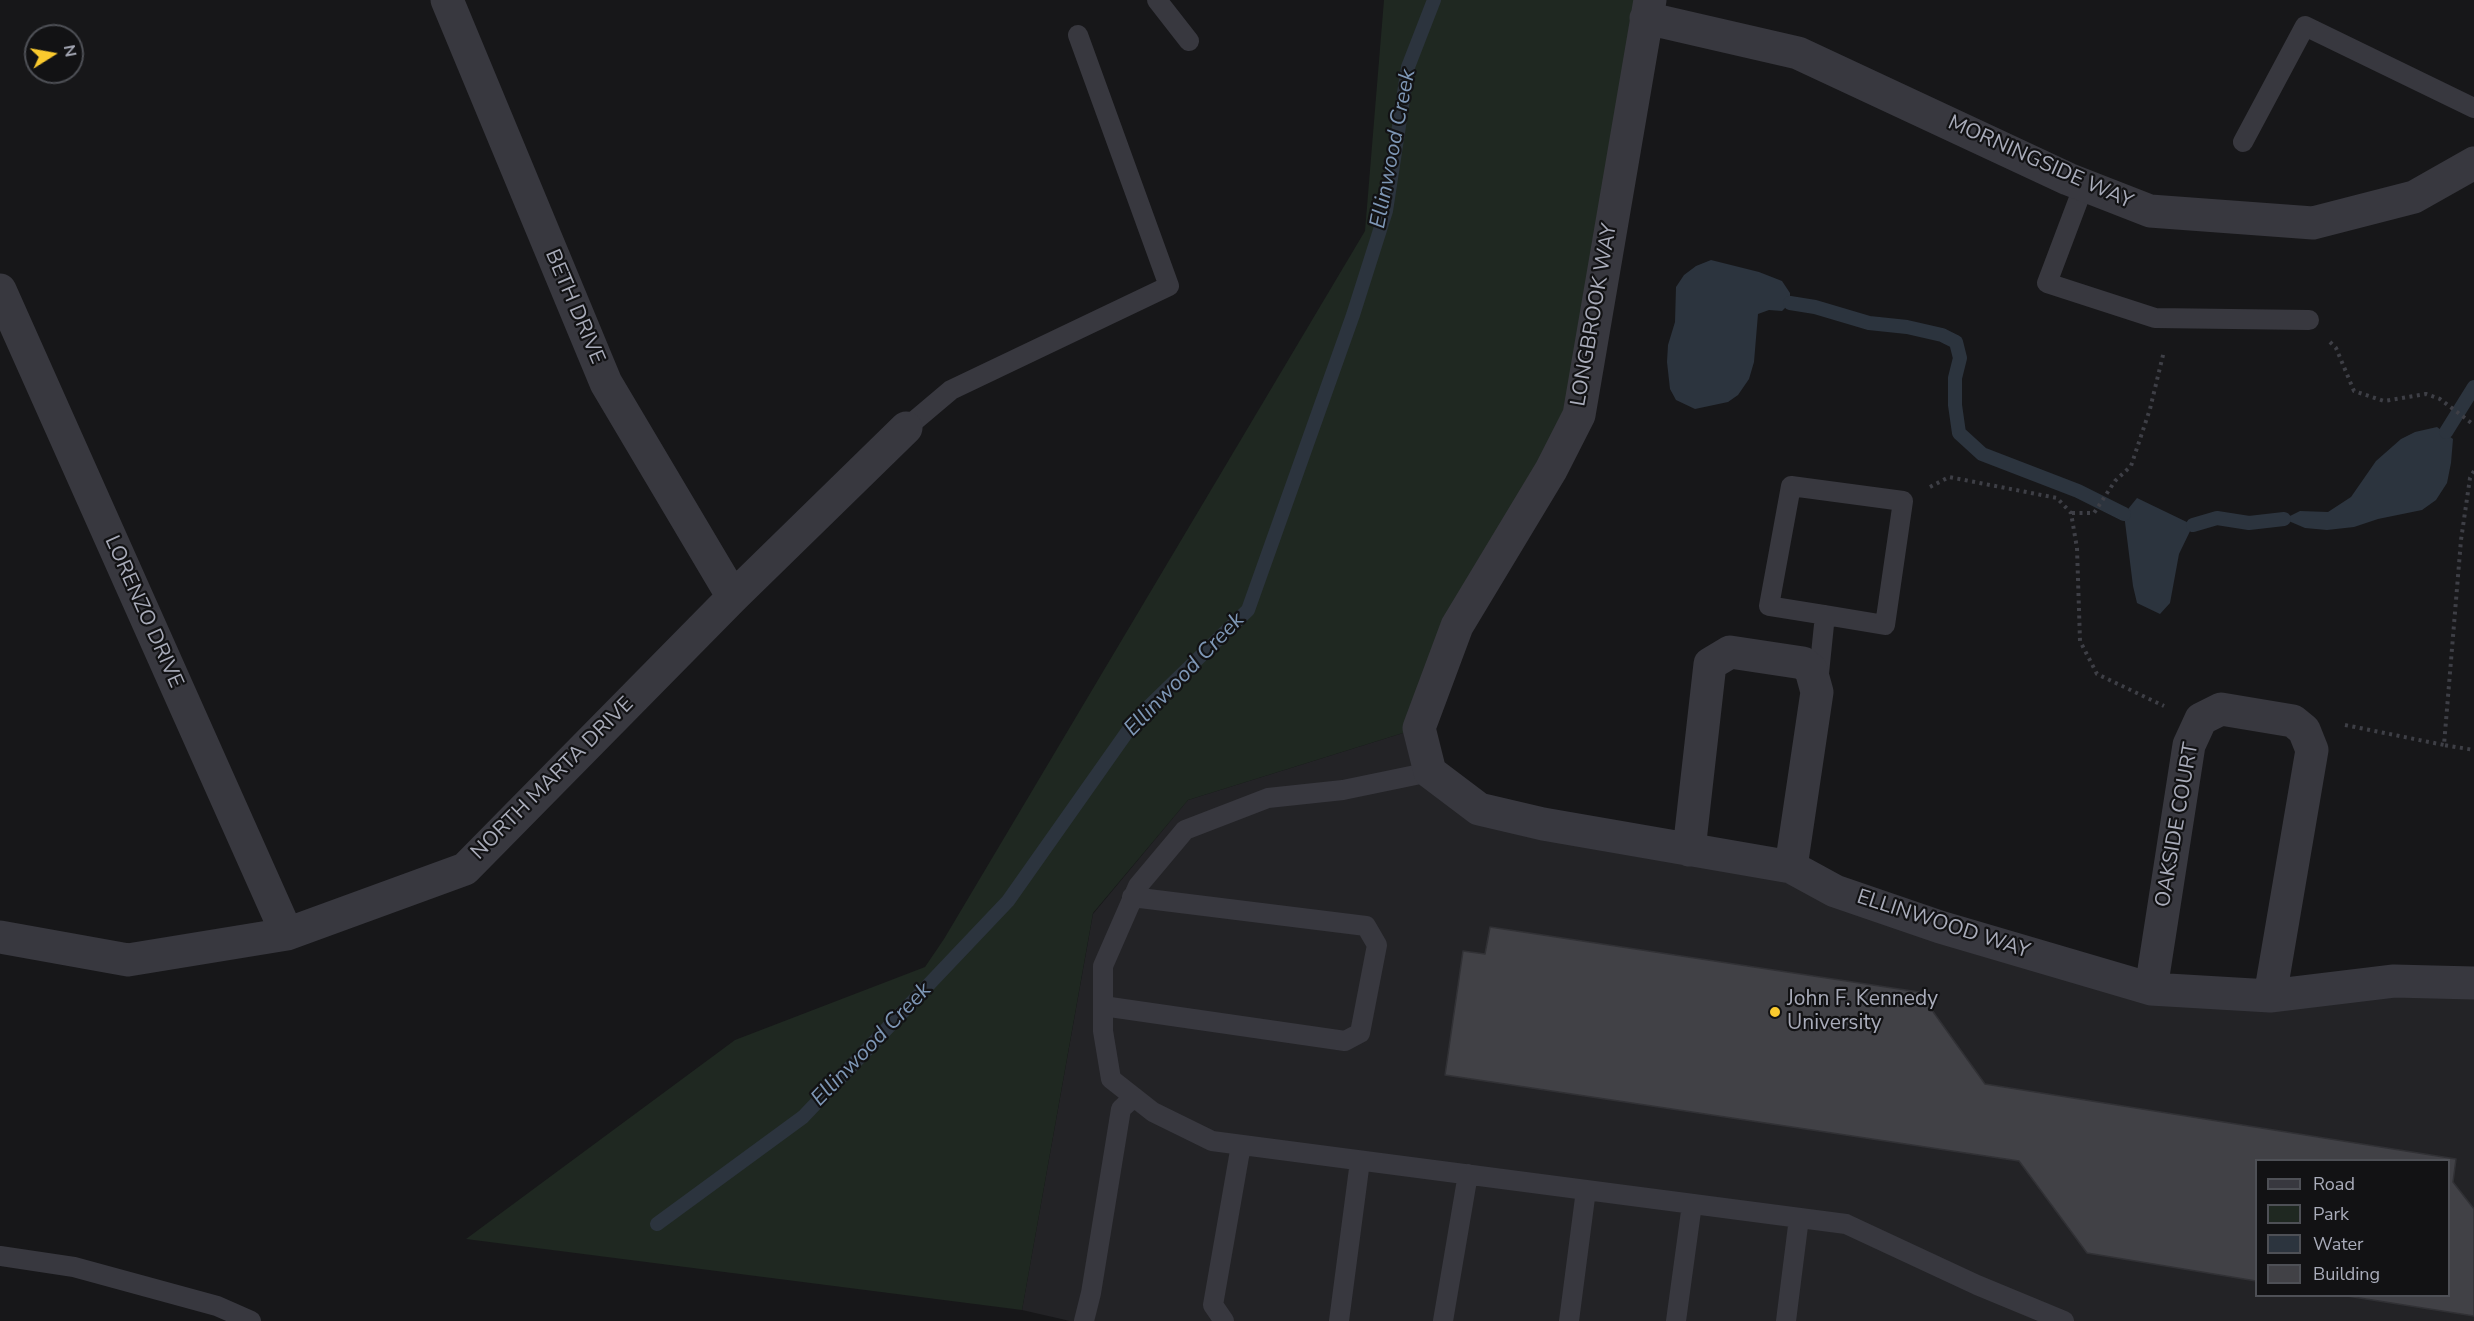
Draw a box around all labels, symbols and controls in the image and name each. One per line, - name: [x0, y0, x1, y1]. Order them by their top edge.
- north arrow: [24, 24, 84, 84]
- text: N: [58, 43, 82, 59]
- water label: Ellinwood Creek: [1366, 67, 1422, 231]
- street label: MORNINGSIDE WAY: [1944, 111, 2136, 215]
- street label: LONGBROOK WAY: [1567, 222, 1623, 408]
- street label: BETH DRIVE: [539, 246, 609, 368]
- street label: LORENZO DRIVE: [98, 532, 188, 692]
- water label: Ellinwood Creek: [1119, 608, 1251, 742]
- street label: NORTH MARTA DRIVE: [466, 692, 640, 866]
- street label: OAKSIDE COURT: [2151, 741, 2205, 909]
- street label: ELLINWOOD WAY: [1853, 885, 2033, 965]
- water label: Ellinwood Creek: [806, 978, 938, 1112]
- place label: John F. Kennedy University: [1787, 987, 1938, 1037]
- marker: John F. Kennedy University: [1768, 1005, 1782, 1019]
- legend: [2255, 1159, 2450, 1297]
- text: Road: [2313, 1172, 2355, 1196]
- text: Park: [2313, 1202, 2349, 1226]
- text: Water: [2313, 1232, 2364, 1256]
- text: Building: [2313, 1262, 2380, 1286]

